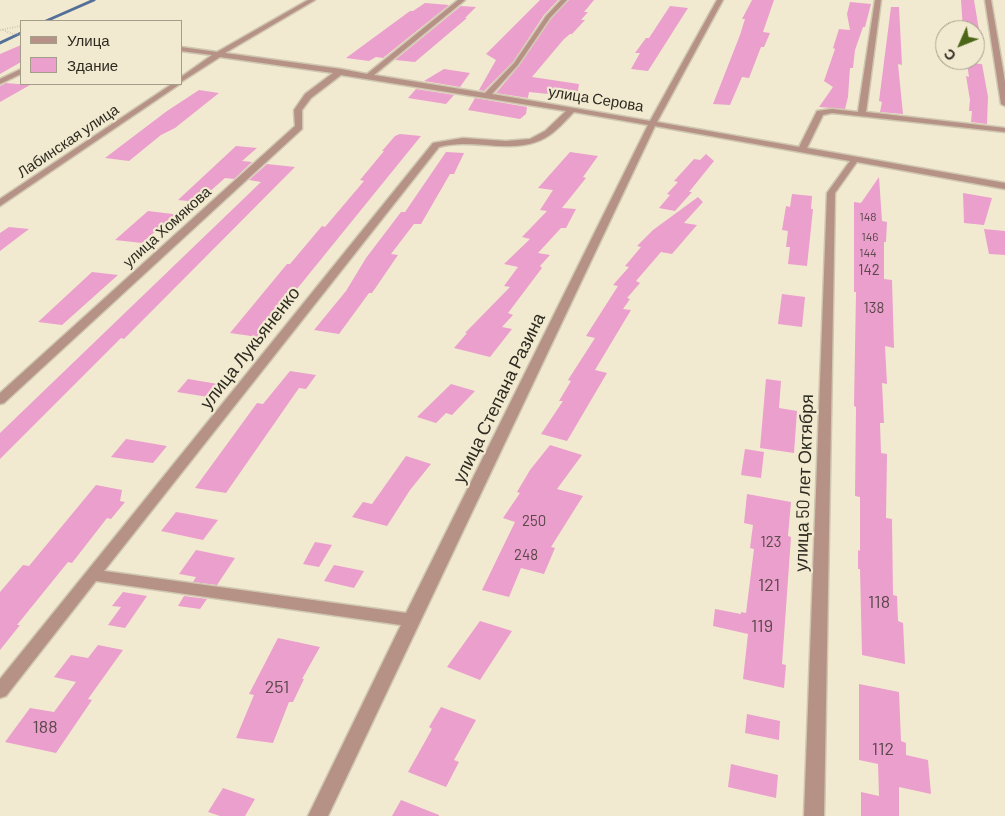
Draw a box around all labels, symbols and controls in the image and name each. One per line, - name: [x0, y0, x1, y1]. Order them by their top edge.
- legend: [20, 20, 182, 85]
- north arrow: [935, 20, 985, 70]
- text: Улица: [67, 31, 110, 49]
- text: С: [940, 46, 959, 65]
- text: Здание: [67, 56, 118, 74]
- street label: улица Серова: [547, 83, 645, 115]
- street label: Лабинская улица: [14, 100, 122, 182]
- street label: улица Хомякова: [119, 183, 215, 271]
- house number: 148: [859, 210, 877, 224]
- house number: 146: [862, 230, 878, 244]
- house number: 144: [859, 246, 877, 260]
- house number: 142: [858, 261, 880, 279]
- street label: улица Лукьяненко: [196, 283, 304, 413]
- house number: 138: [864, 299, 884, 317]
- street label: улица Степана Разина: [448, 309, 550, 487]
- street label: улица 50 лет Октября: [790, 394, 818, 572]
- house number: 250: [522, 512, 546, 530]
- house number: 123: [761, 533, 781, 551]
- house number: 248: [514, 546, 538, 564]
- house number: 121: [758, 574, 780, 596]
- house number: 118: [868, 591, 890, 613]
- house number: 119: [751, 615, 773, 637]
- house number: 251: [265, 676, 289, 698]
- house number: 188: [32, 716, 58, 738]
- house number: 112: [872, 738, 894, 760]

